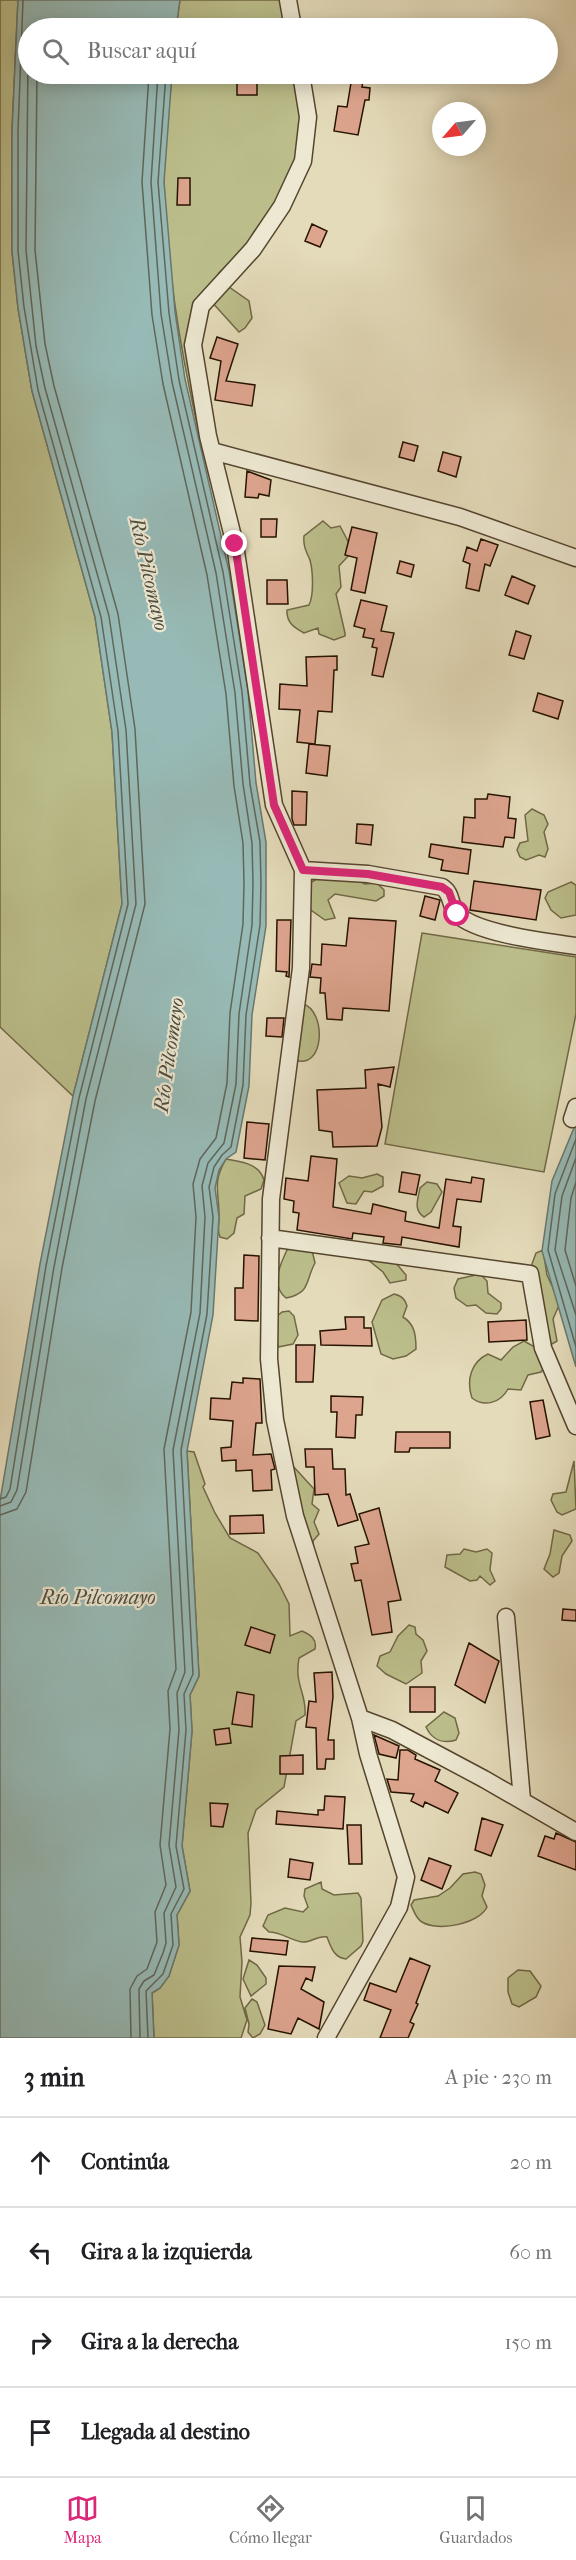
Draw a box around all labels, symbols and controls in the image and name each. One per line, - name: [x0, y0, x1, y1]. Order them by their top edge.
- search box: [18, 18, 558, 84]
- icon: search: [39, 35, 72, 68]
- text: Buscar aquí: [87, 38, 196, 64]
- north arrow: [432, 102, 486, 156]
- water label: Río Pilcomayo: [124, 513, 173, 633]
- route end: [221, 530, 247, 556]
- route start: [443, 900, 469, 926]
- water label: Río Pilcomayo: [149, 996, 188, 1116]
- water label: Río Pilcomayo: [38, 1586, 156, 1609]
- text: 3 min: [24, 2062, 85, 2093]
- text: A pie · 230 m: [445, 2066, 552, 2089]
- icon: ahead: [24, 2146, 57, 2179]
- text: Continúa: [81, 2149, 169, 2175]
- text: 20 m: [510, 2151, 552, 2174]
- icon: left: [24, 2236, 57, 2269]
- text: Gira a la izquierda: [81, 2239, 252, 2265]
- text: 60 m: [509, 2241, 552, 2264]
- icon: right: [24, 2326, 57, 2359]
- text: Gira a la derecha: [81, 2329, 238, 2355]
- text: 150 m: [504, 2331, 552, 2354]
- icon: arrive: [24, 2416, 57, 2449]
- text: Llegada al destino: [81, 2419, 250, 2445]
- tab: Mapa: [64, 2492, 102, 2547]
- tab: Cómo llegar: [229, 2492, 312, 2547]
- tab: Guardados: [439, 2492, 512, 2547]

